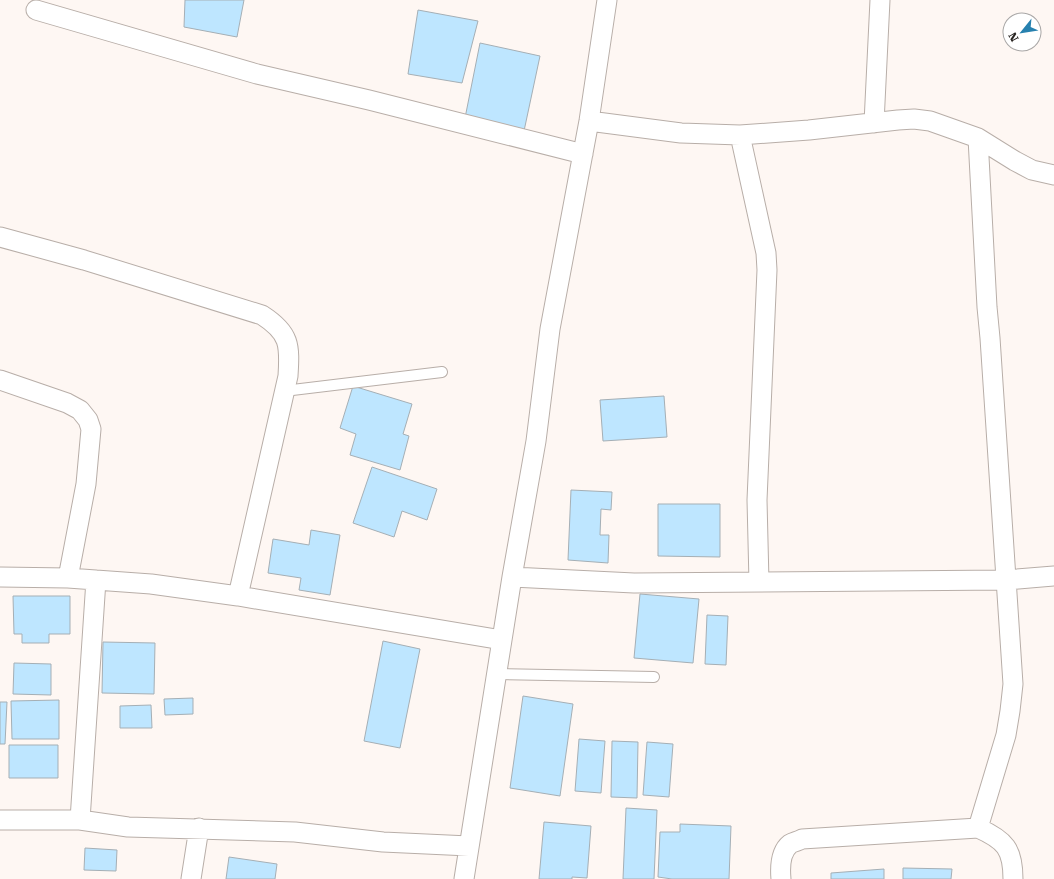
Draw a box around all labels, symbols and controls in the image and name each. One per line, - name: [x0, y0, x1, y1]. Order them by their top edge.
- north arrow: [1002, 12, 1042, 52]
- text: N: [1006, 29, 1022, 44]

